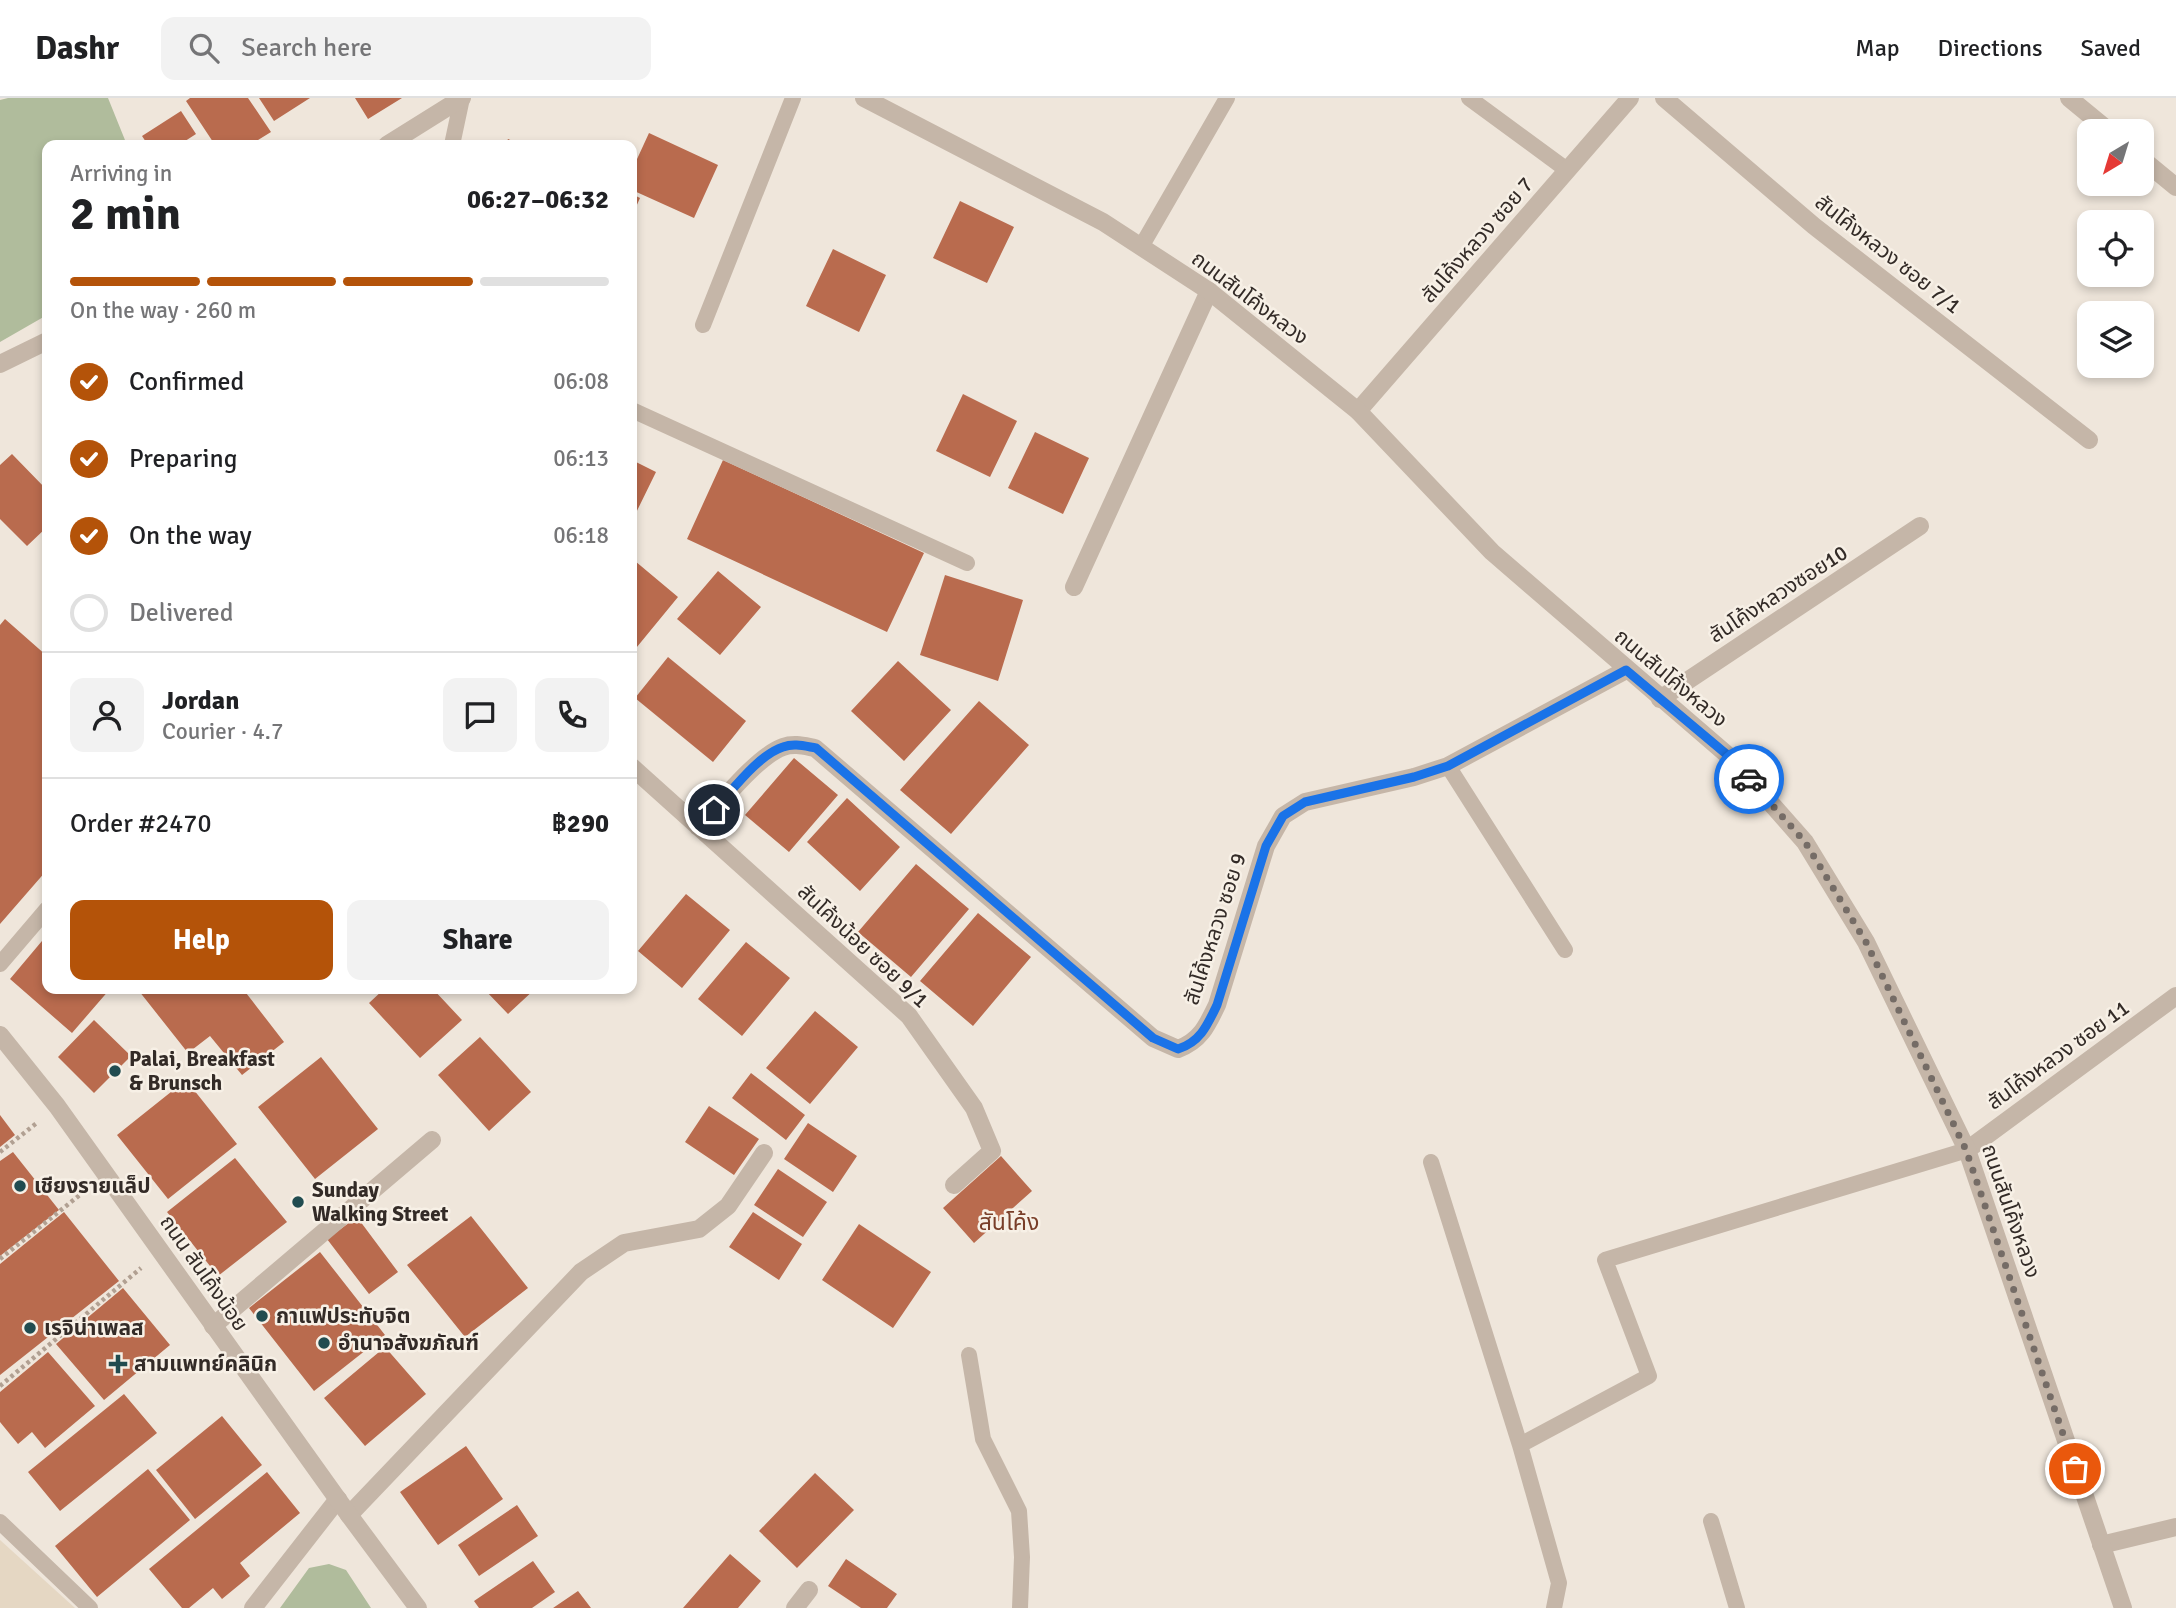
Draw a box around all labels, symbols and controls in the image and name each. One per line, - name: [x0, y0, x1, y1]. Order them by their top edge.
- search box: [161, 17, 651, 80]
- text: Dashr: [35, 28, 119, 69]
- icon: search: [185, 29, 223, 67]
- text: Search here: [241, 32, 372, 64]
- text: Map: [1855, 33, 1900, 63]
- text: Directions: [1938, 33, 2043, 63]
- text: Saved: [2081, 33, 2141, 63]
- north arrow: [2077, 119, 2154, 196]
- map controls: [2077, 119, 2154, 378]
- text: Arriving in: [70, 159, 172, 188]
- street label: สันโค้งหลวง ซอย 7: [1415, 172, 1539, 308]
- text: 06:27–06:32: [467, 184, 609, 216]
- text: 2 min: [70, 186, 181, 242]
- street label: สันโค้งหลวง ซอย 7/1: [1810, 189, 1966, 319]
- button: locate: [2077, 210, 2154, 287]
- street label: ถนนสันโค้งหลวง: [1186, 246, 1314, 350]
- text: On the way · 260 m: [70, 296, 256, 325]
- button: layers: [2077, 301, 2154, 378]
- icon: check: [70, 363, 108, 401]
- text: Confirmed: [129, 366, 244, 398]
- text: 06:08: [553, 367, 609, 396]
- icon: check: [70, 440, 108, 478]
- text: Preparing: [129, 443, 237, 475]
- text: 06:13: [553, 444, 609, 473]
- icon: check: [70, 517, 108, 555]
- text: On the way: [129, 520, 252, 552]
- text: 06:18: [553, 521, 609, 550]
- street label: สันโค้งหลวงซอย10: [1704, 539, 1852, 649]
- text: Delivered: [129, 597, 234, 629]
- street label: ถนนสันโค้งหลวง: [1609, 623, 1733, 733]
- button: person: [70, 678, 144, 752]
- button: chat: [443, 678, 517, 752]
- button: phone: [535, 678, 609, 752]
- text: Jordan: [162, 685, 239, 717]
- text: Courier · 4.7: [162, 717, 283, 746]
- courier: [1714, 744, 1784, 814]
- icon: car: [1730, 760, 1768, 798]
- pin: [684, 780, 744, 840]
- icon: home: [695, 791, 733, 829]
- text: Order #2470: [70, 808, 211, 840]
- text: ฿290: [552, 808, 609, 840]
- street label: สันโค้งหลวง ซอย 9: [1178, 850, 1252, 1008]
- street label: สันโค้งน้อย ซอย 9/1: [792, 879, 934, 1013]
- button: Help: [70, 900, 333, 980]
- button: Share: [347, 900, 609, 980]
- street label: สันโค้งหลวง ซอย 11: [1982, 995, 2134, 1115]
- place label: Palai, Breakfast & Brunsch: [129, 1046, 275, 1096]
- marker: Palai, Breakfast & Brunsch: [107, 1063, 123, 1079]
- street label: ถนนสันโค้งหลวง: [1976, 1141, 2046, 1281]
- place label: เชียงรายแล็ป: [34, 1173, 151, 1199]
- place label: Sunday Walking Street: [312, 1177, 449, 1227]
- marker: เชียงรายแล็ป: [12, 1178, 28, 1194]
- marker: Sunday Walking Street: [290, 1194, 306, 1210]
- district label: สันโค้ง: [979, 1208, 1039, 1237]
- street label: ถนน สันโค้งน้อย: [154, 1210, 254, 1336]
- place label: กาแฟประทับจิต: [276, 1303, 411, 1329]
- marker: กาแฟประทับจิต: [254, 1308, 270, 1324]
- place label: เรจิน่าเพลส: [44, 1315, 144, 1341]
- marker: เรจิน่าเพลส: [22, 1320, 38, 1336]
- place label: อำนาจสังฆภัณฑ์: [338, 1330, 479, 1356]
- marker: อำนาจสังฆภัณฑ์: [316, 1335, 332, 1351]
- place label: สามแพทย์คลินิก: [134, 1351, 277, 1377]
- marker: สามแพทย์คลินิก: [108, 1354, 128, 1374]
- pin: [2045, 1439, 2105, 1499]
- icon: bag: [2056, 1450, 2094, 1488]

